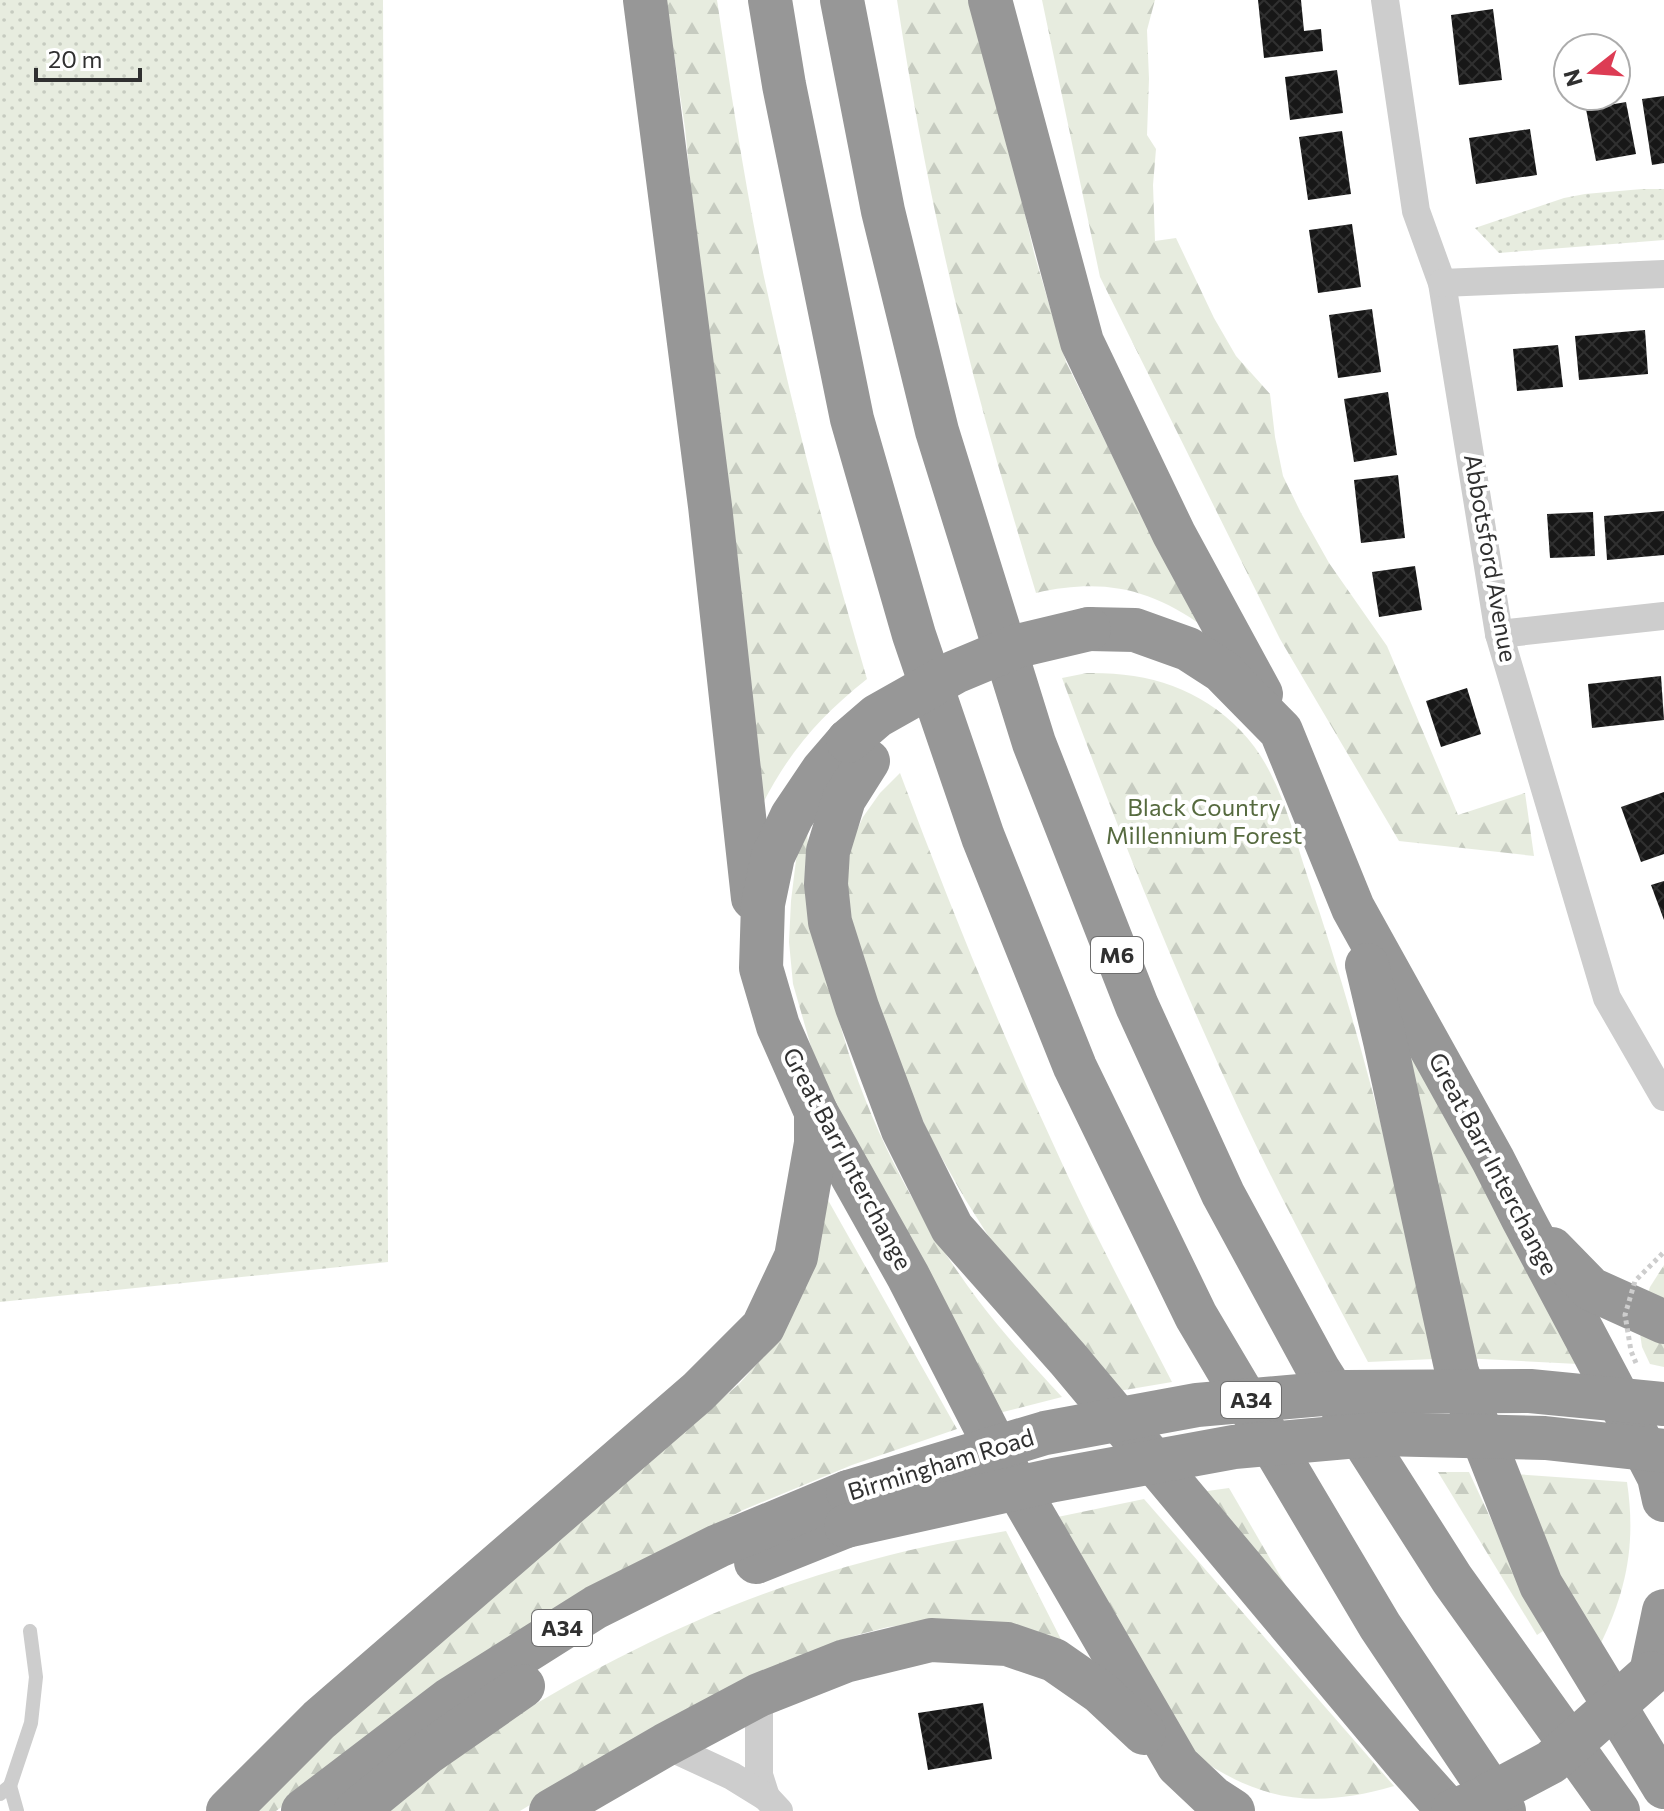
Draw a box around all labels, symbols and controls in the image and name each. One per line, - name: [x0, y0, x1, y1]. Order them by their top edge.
- scale bar: [36, 32, 140, 82]
- north arrow: [1552, 32, 1632, 112]
- text: 20 m: [48, 44, 102, 73]
- text: N: [1557, 66, 1588, 90]
- street label: Abbotsford Avenue: [1459, 451, 1524, 664]
- park label: Black Country Millennium Forest: [1106, 792, 1303, 849]
- road number: M6: [1091, 937, 1143, 973]
- street label: Great Barr Interchange: [777, 1042, 919, 1274]
- street label: Great Barr Interchange: [1423, 1047, 1565, 1279]
- road number: A34: [1221, 1382, 1281, 1418]
- street label: Birmingham Road: [844, 1421, 1037, 1506]
- road number: A34: [532, 1610, 592, 1646]

